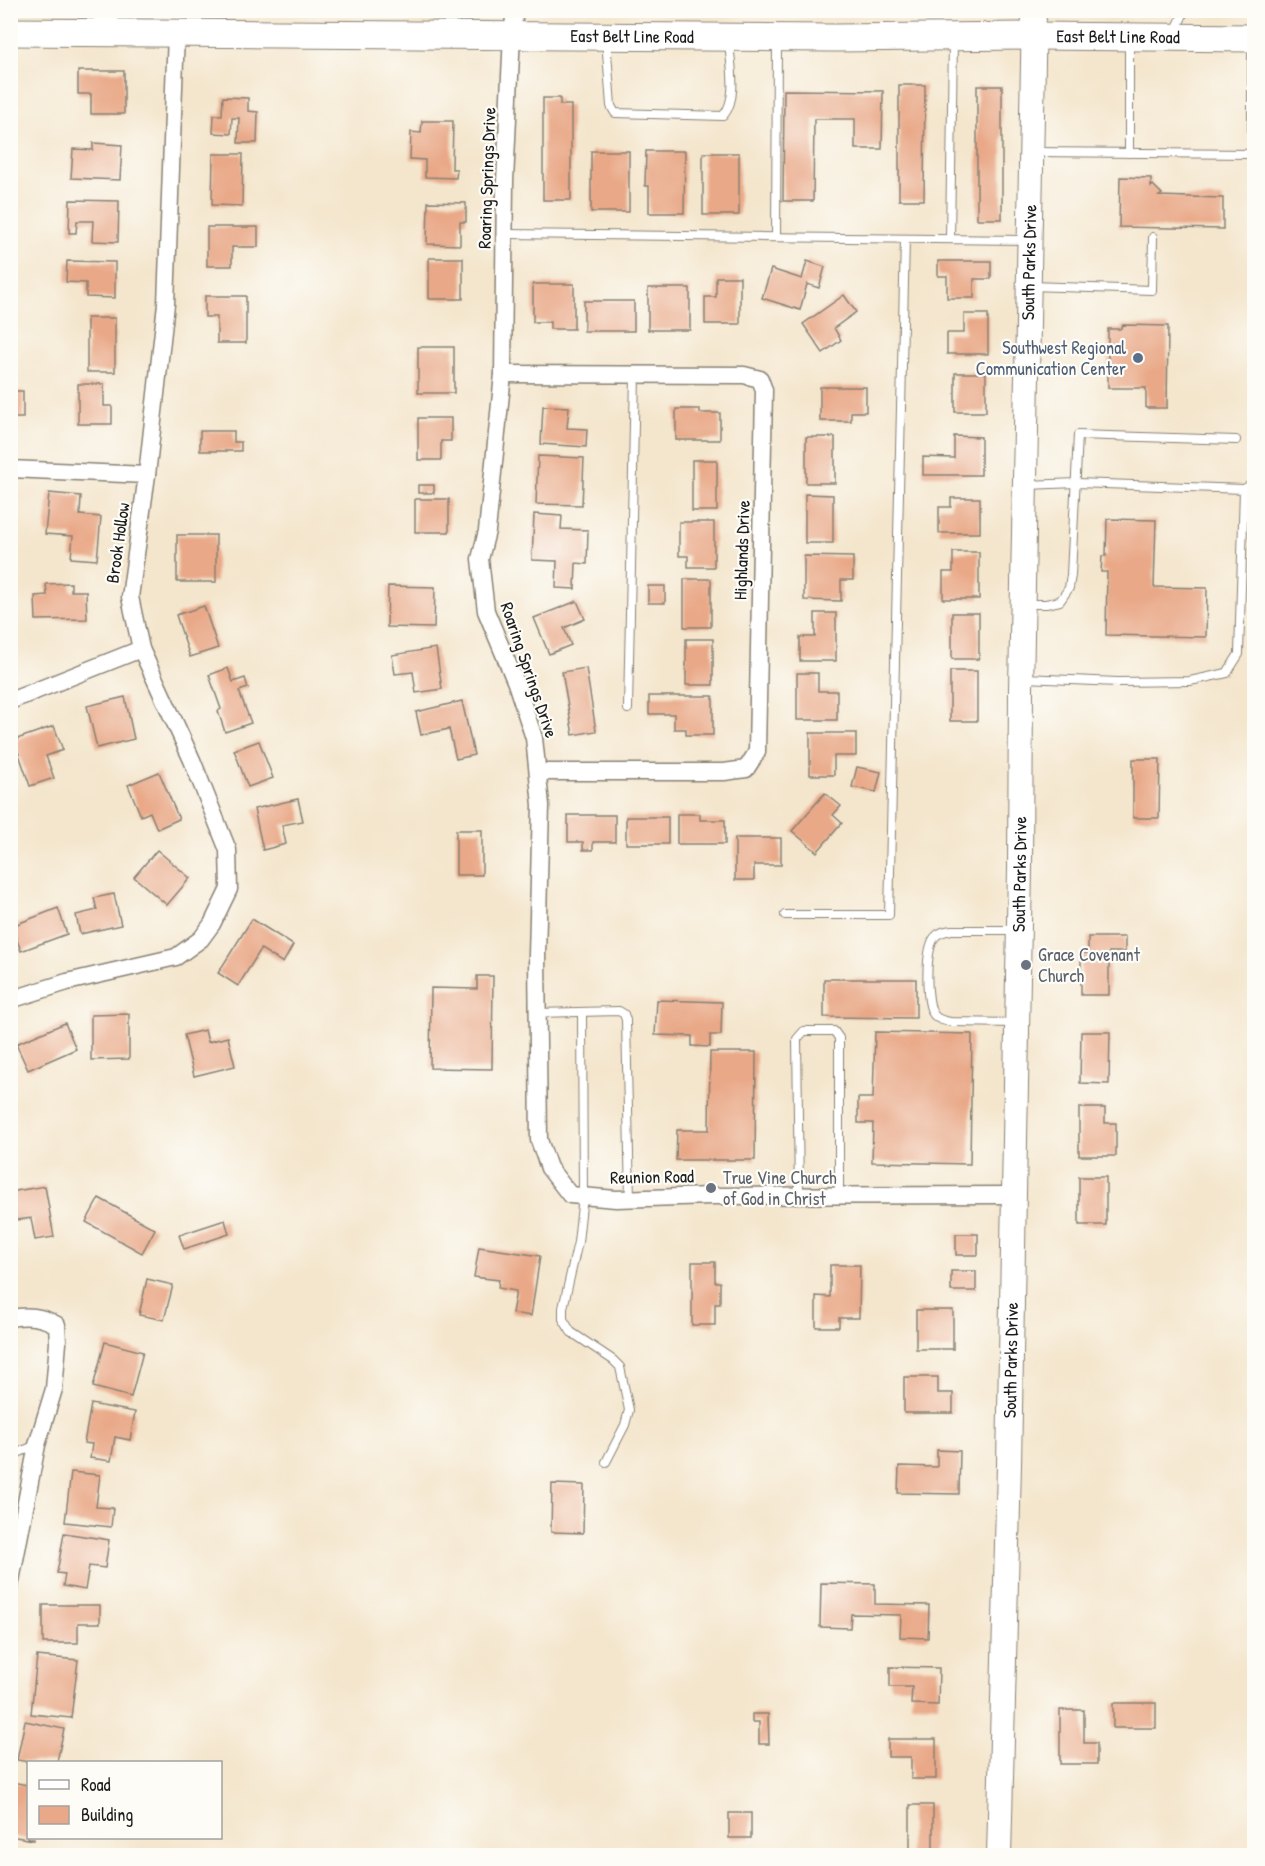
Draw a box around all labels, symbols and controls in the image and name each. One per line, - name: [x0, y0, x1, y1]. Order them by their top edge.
- street label: East Belt Line Road: [570, 23, 694, 49]
- street label: East Belt Line Road: [1056, 23, 1180, 49]
- street label: Roaring Springs Drive: [472, 107, 501, 249]
- street label: South Parks Drive: [1015, 204, 1042, 320]
- place label: Southwest Regional Communication Center: [976, 335, 1126, 381]
- marker: Southwest Regional Communication Center: [1131, 351, 1145, 365]
- street label: Highlands Drive: [727, 500, 756, 600]
- street label: Brook Hollow: [99, 501, 136, 585]
- street label: Roaring Springs Drive: [495, 599, 564, 741]
- street label: South Parks Drive: [1006, 816, 1032, 932]
- place label: Grace Covenant Church: [1038, 942, 1141, 988]
- marker: Grace Covenant Church: [1019, 958, 1033, 972]
- street label: Reunion Road: [610, 1163, 694, 1190]
- place label: True Vine Church of God in Christ: [723, 1165, 837, 1211]
- marker: True Vine Church of God in Christ: [704, 1181, 718, 1195]
- street label: South Parks Drive: [997, 1302, 1024, 1418]
- legend: [27, 1761, 222, 1839]
- text: Road: [81, 1772, 111, 1797]
- text: Building: [81, 1802, 133, 1827]

